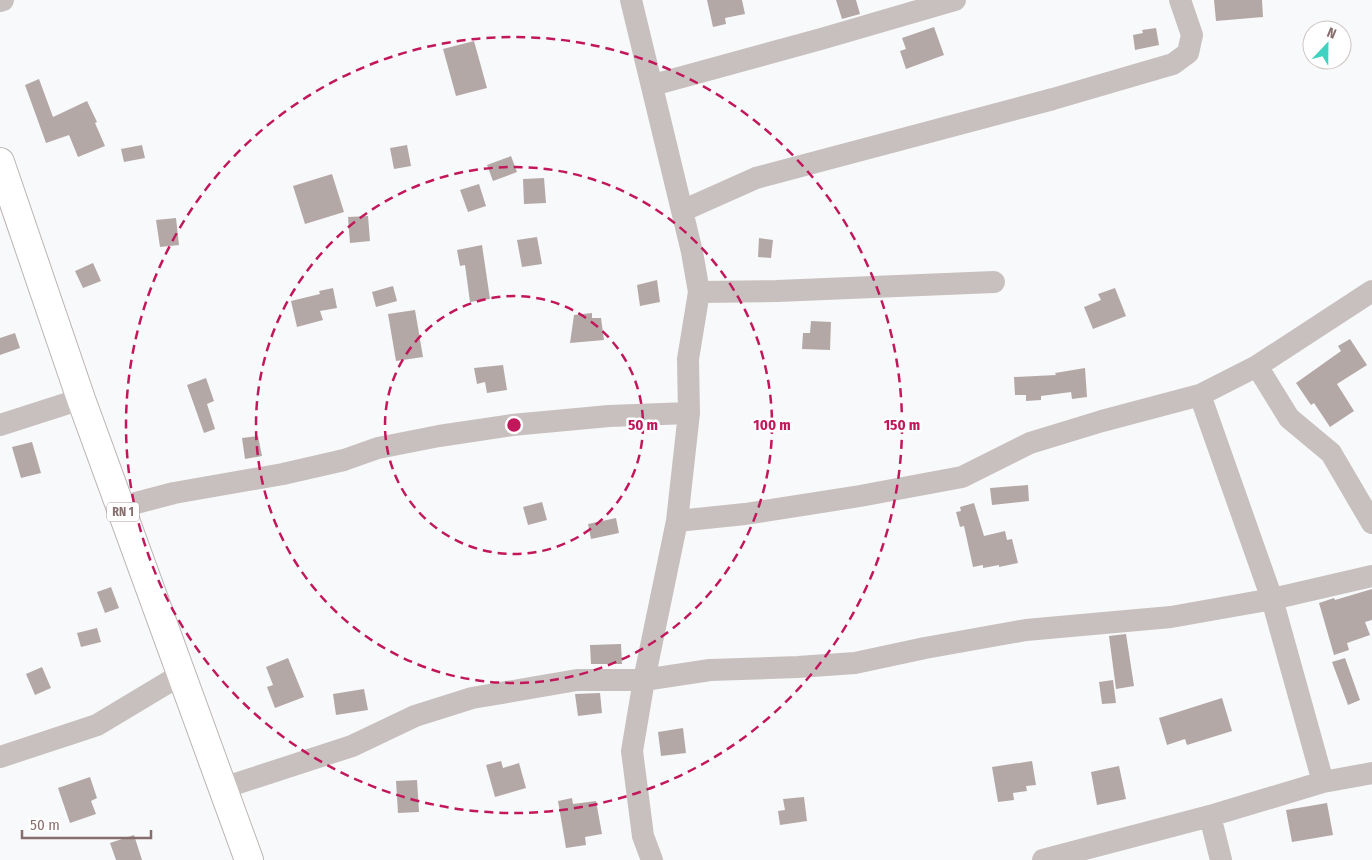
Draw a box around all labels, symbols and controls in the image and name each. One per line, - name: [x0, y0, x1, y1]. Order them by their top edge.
- north arrow: [1302, 20, 1352, 70]
- text: N: [1325, 24, 1339, 43]
- centre of rings: [505, 416, 523, 434]
- text: 50 m: [628, 416, 658, 434]
- text: 100 m: [753, 416, 791, 434]
- text: 150 m: [884, 416, 920, 434]
- road number: RN 1: [107, 502, 139, 522]
- scale bar: [22, 808, 151, 840]
- text: 50 m: [30, 816, 60, 834]

